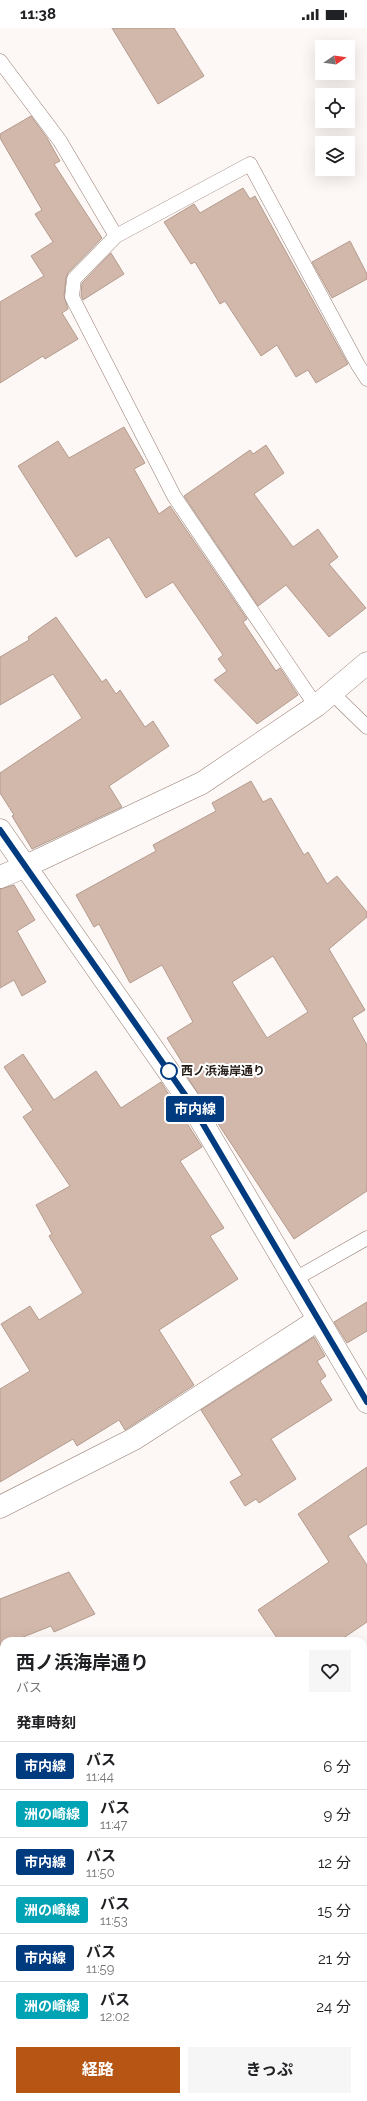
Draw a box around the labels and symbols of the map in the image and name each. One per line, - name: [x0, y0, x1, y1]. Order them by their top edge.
- north arrow: [315, 40, 355, 80]
- marker: 西ノ浜海岸通り: [160, 1062, 178, 1080]
- place label: 西ノ浜海岸通り: [181, 1064, 265, 1078]
- line badge: 市内線: [172, 1096, 218, 1122]

